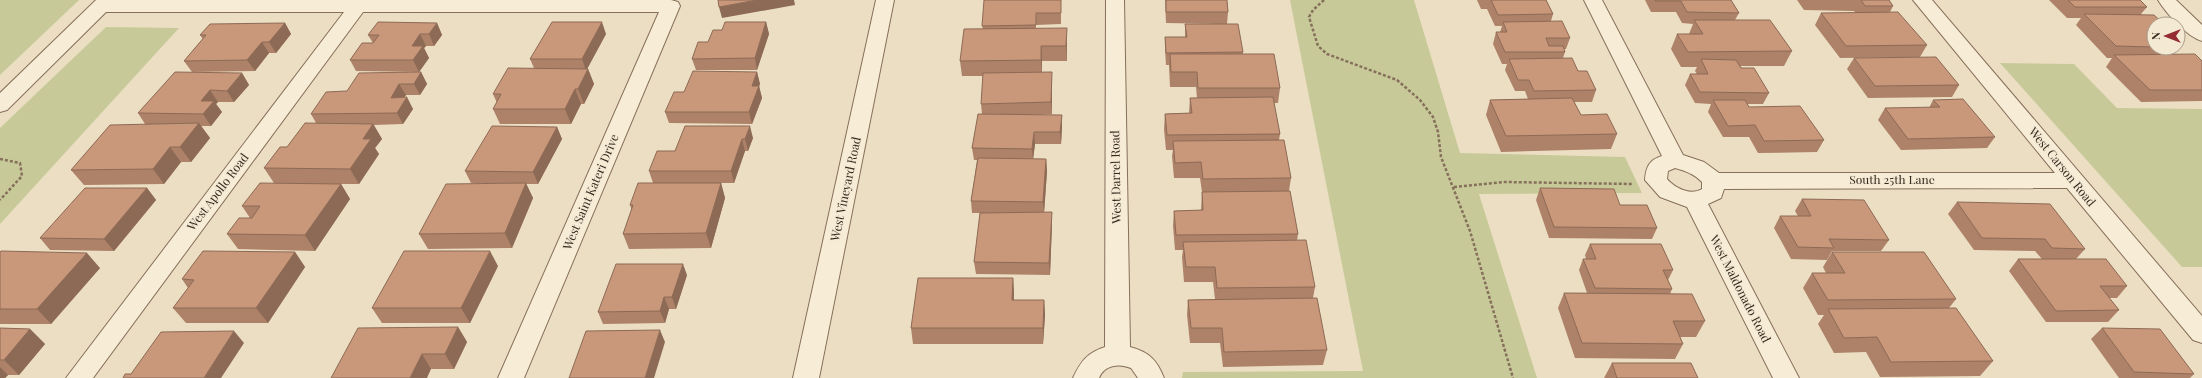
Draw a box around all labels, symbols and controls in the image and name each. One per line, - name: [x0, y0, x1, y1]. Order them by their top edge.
- north arrow: [2146, 16, 2186, 56]
- text: N: [2148, 32, 2163, 40]
- street label: West Carson Road: [2025, 123, 2100, 209]
- street label: West Darrel Road: [1106, 130, 1124, 225]
- street label: West Saint Kateri Drive: [558, 131, 622, 253]
- street label: West Vineyard Road: [826, 135, 864, 243]
- street label: West Apollo Road: [182, 150, 251, 234]
- street label: South 25th Lane: [1849, 171, 1935, 187]
- street label: West Maldonado Road: [1706, 231, 1775, 345]

